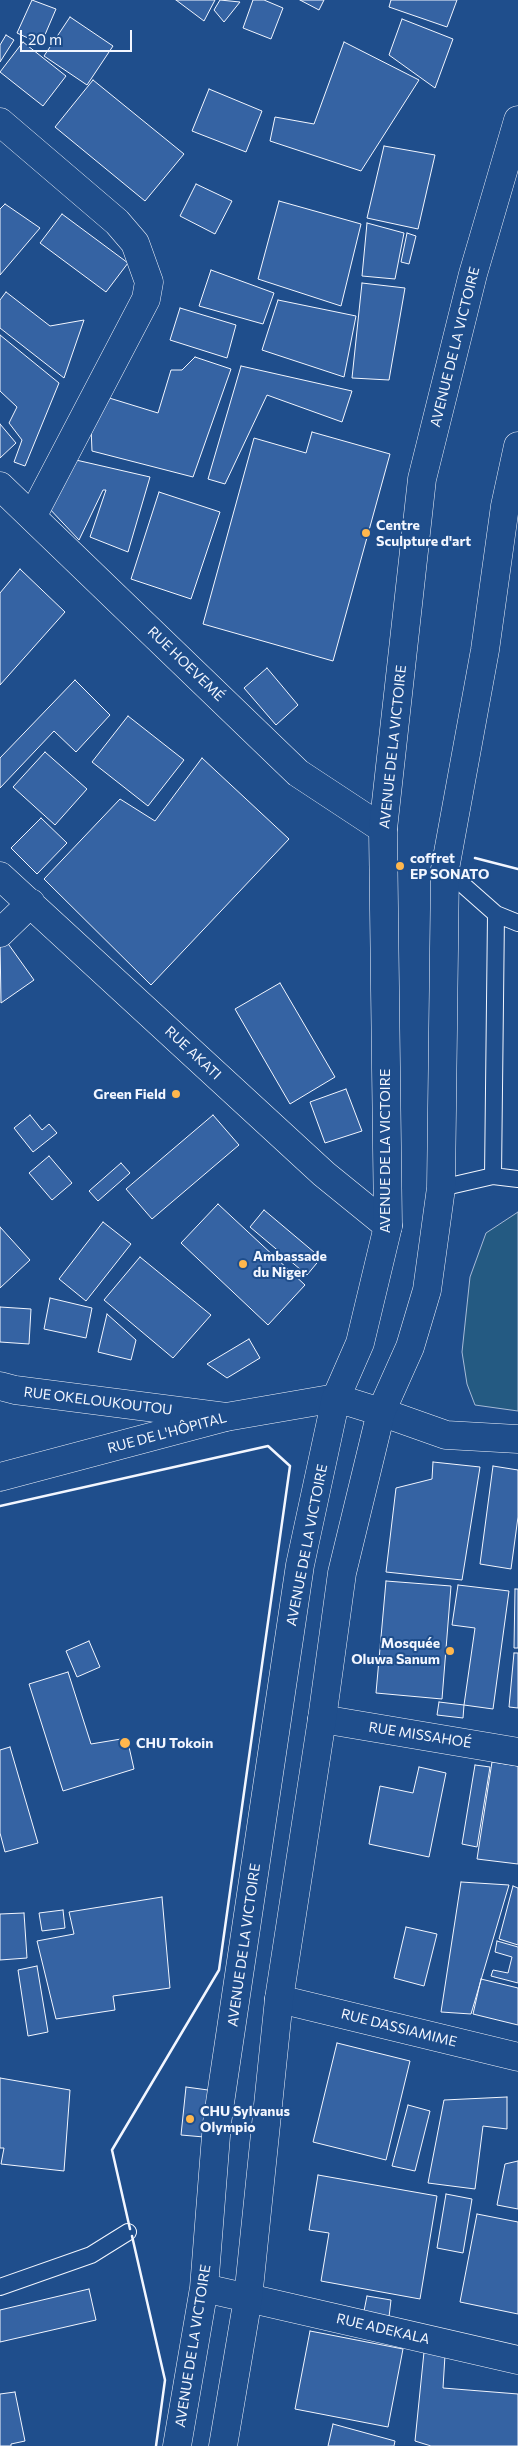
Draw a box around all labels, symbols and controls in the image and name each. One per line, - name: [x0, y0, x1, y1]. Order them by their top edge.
- scale bar: [22, 20, 135, 52]
- text: 20 m: [28, 30, 62, 48]
- street label: AVENUE DE LA VICTOIRE: [427, 265, 483, 429]
- place label: Centre Sculpture d'art: [376, 517, 471, 550]
- marker: Centre Sculpture d'art: [360, 527, 372, 539]
- street label: RUE HOEVEMÉ: [144, 623, 228, 705]
- street label: AVENUE DE LA VICTOIRE: [376, 664, 410, 830]
- place label: coffret EP SONATO: [410, 850, 489, 882]
- marker: coffret EP SONATO: [394, 860, 406, 872]
- street label: RUE AKATI: [161, 1023, 225, 1083]
- street label: AVENUE DE LA VICTOIRE: [377, 1069, 393, 1233]
- place label: Green Field: [93, 1086, 166, 1102]
- marker: Green Field: [170, 1088, 182, 1100]
- place label: Ambassade du Niger: [253, 1248, 327, 1280]
- marker: Ambassade du Niger: [237, 1258, 249, 1270]
- street label: RUE OKELOUKOUTOU: [23, 1384, 173, 1418]
- street label: RUE DE L'HÔPITAL: [106, 1409, 228, 1457]
- street label: AVENUE DE LA VICTOIRE: [283, 1463, 331, 1627]
- place label: Mosquée Oluwa Sanum: [351, 1635, 440, 1668]
- marker: Mosquée Oluwa Sanum: [444, 1645, 456, 1657]
- street label: RUE MISSAHOÉ: [367, 1719, 473, 1751]
- place label: CHU Tokoin: [136, 1735, 213, 1751]
- marker: CHU Tokoin: [118, 1736, 132, 1750]
- street label: AVENUE DE LA VICTOIRE: [224, 1862, 264, 2028]
- street label: RUE DASSIAMIME: [339, 2005, 459, 2051]
- place label: CHU Sylvanus Olympio: [200, 2103, 290, 2136]
- marker: CHU Sylvanus Olympio: [184, 2113, 196, 2125]
- street label: AVENUE DE LA VICTOIRE: [172, 2263, 214, 2429]
- street label: RUE ADEKALA: [335, 2310, 431, 2348]

